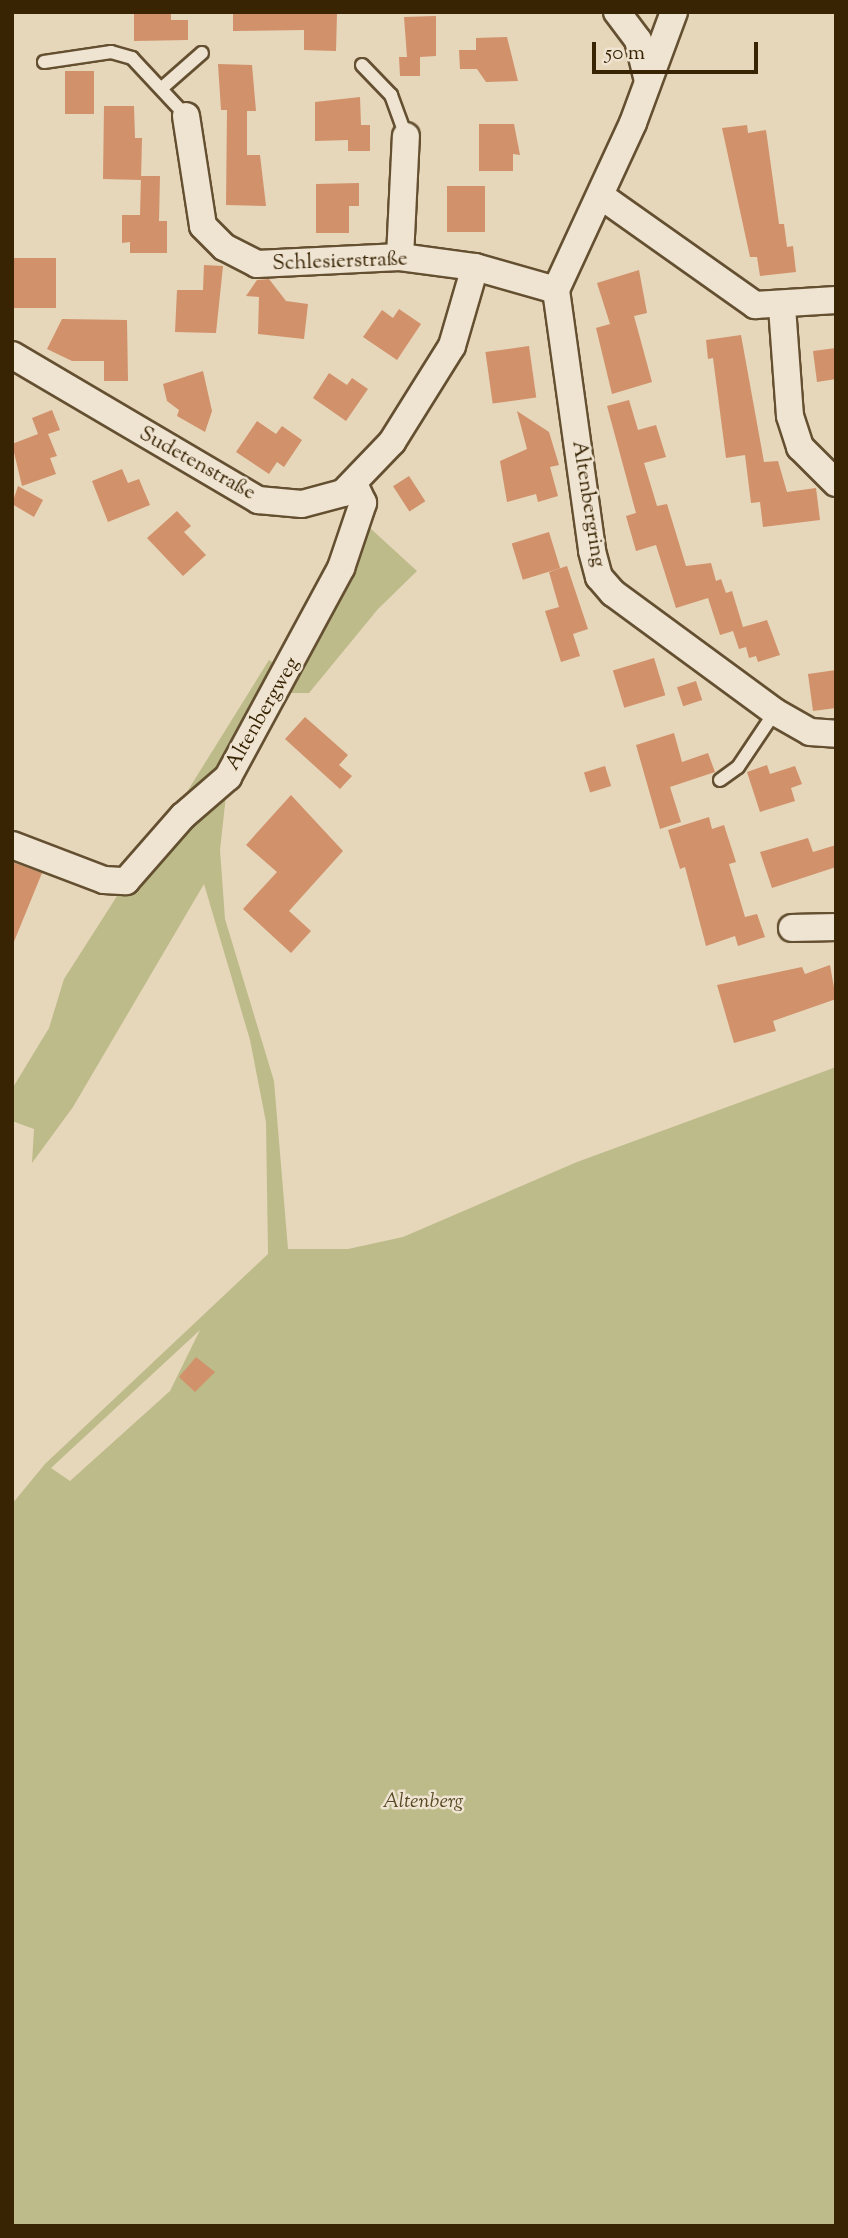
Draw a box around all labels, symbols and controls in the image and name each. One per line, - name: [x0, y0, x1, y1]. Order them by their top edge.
- scale bar: [596, 28, 762, 72]
- text: 50 m: [605, 39, 645, 69]
- street label: Schlesierstraße: [272, 247, 408, 277]
- street label: Sudetenstraße: [134, 422, 260, 506]
- street label: Altenbergring: [566, 439, 610, 569]
- street label: Altenbergweg: [220, 653, 306, 775]
- park label: Altenberg: [382, 1789, 464, 1815]

